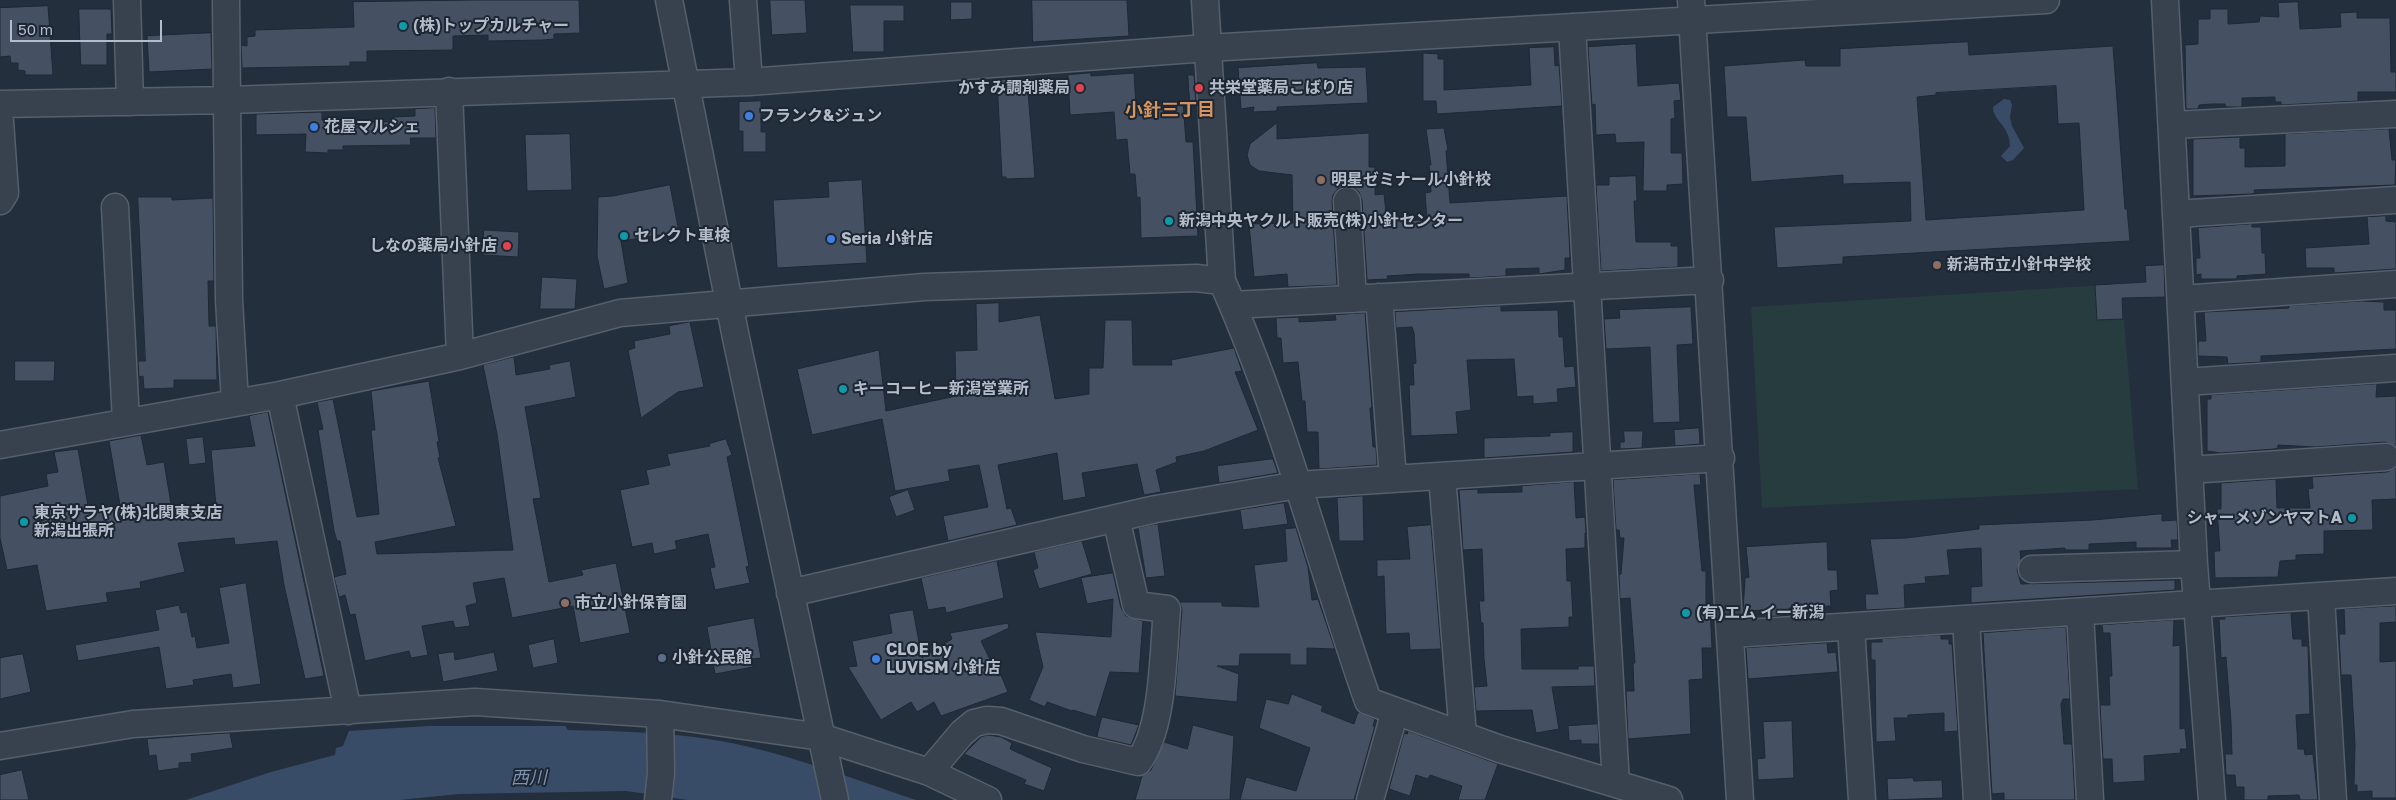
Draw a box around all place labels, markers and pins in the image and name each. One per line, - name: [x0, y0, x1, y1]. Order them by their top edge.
- place label: (株)トップカルチャー: [413, 16, 569, 36]
- marker: (株)トップカルチャー: [397, 20, 409, 32]
- place label: かすみ調剤薬局: [958, 78, 1070, 98]
- place label: 共栄堂薬局こばり店: [1209, 78, 1353, 98]
- marker: かすみ調剤薬局: [1074, 82, 1086, 94]
- marker: 共栄堂薬局こばり店: [1193, 82, 1205, 94]
- place label: フランク&ジュン: [759, 106, 882, 126]
- marker: フランク&ジュン: [743, 110, 755, 122]
- place label: 花屋マルシェ: [324, 117, 420, 137]
- marker: 花屋マルシェ: [308, 121, 320, 133]
- place label: 明星ゼミナール小針校: [1331, 170, 1491, 190]
- marker: 明星ゼミナール小針校: [1315, 174, 1327, 186]
- place label: 新潟中央ヤクルト販売(株)小針センター: [1179, 211, 1463, 231]
- marker: 新潟中央ヤクルト販売(株)小針センター: [1163, 215, 1175, 227]
- place label: セレクト車検: [634, 226, 730, 246]
- place label: Seria 小針店: [841, 229, 933, 249]
- marker: セレクト車検: [618, 230, 630, 242]
- marker: Seria 小針店: [825, 233, 837, 245]
- place label: しなの薬局小針店: [369, 236, 497, 256]
- marker: しなの薬局小針店: [501, 240, 513, 252]
- place label: 新潟市立小針中学校: [1947, 255, 2091, 275]
- marker: 新潟市立小針中学校: [1931, 259, 1943, 271]
- place label: キーコーヒー新潟営業所: [853, 379, 1029, 399]
- marker: キーコーヒー新潟営業所: [837, 383, 849, 395]
- place label: 東京サラヤ(株)北関東支店 新潟出張所: [34, 503, 222, 541]
- place label: シャーメゾンヤマトA: [2187, 508, 2342, 528]
- marker: シャーメゾンヤマトA: [2346, 512, 2358, 524]
- marker: 東京サラヤ(株)北関東支店 新潟出張所: [18, 516, 30, 528]
- place label: 市立小針保育園: [575, 593, 687, 613]
- marker: 市立小針保育園: [559, 597, 571, 609]
- place label: (有)エム イー新潟: [1696, 603, 1824, 623]
- marker: (有)エム イー新潟: [1680, 607, 1692, 619]
- place label: CLOE by LUVISM 小針店: [886, 640, 1000, 678]
- place label: 小針公民館: [672, 648, 752, 668]
- marker: 小針公民館: [656, 652, 668, 664]
- marker: CLOE by LUVISM 小針店: [870, 653, 882, 665]

